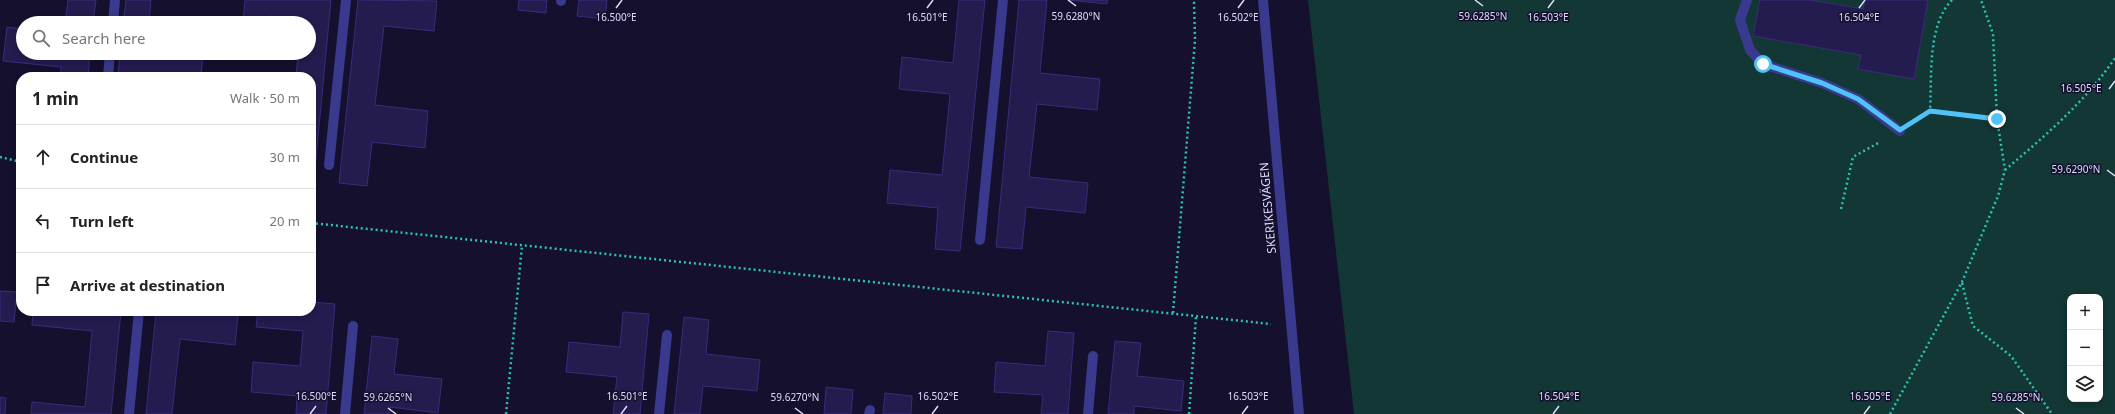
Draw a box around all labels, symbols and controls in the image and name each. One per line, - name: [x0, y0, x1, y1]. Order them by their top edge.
- text: 59.6280°N: [1052, 9, 1100, 23]
- text: 59.6285°N: [1459, 9, 1507, 23]
- text: 16.500°E: [595, 10, 637, 24]
- text: 16.501°E: [906, 10, 948, 24]
- text: 16.502°E: [1217, 10, 1259, 24]
- text: 16.503°E: [1527, 10, 1569, 24]
- text: 16.504°E: [1838, 10, 1880, 24]
- search box: [16, 16, 316, 60]
- icon: search: [30, 27, 52, 49]
- text: Search here: [62, 28, 145, 48]
- route start: [1754, 55, 1772, 73]
- text: 16.505°E: [2060, 81, 2102, 95]
- text: 1 min: [32, 87, 79, 110]
- text: Walk · 50 m: [230, 89, 300, 107]
- route end: [1988, 110, 2006, 128]
- icon: ahead: [32, 146, 54, 168]
- text: Continue: [70, 147, 138, 167]
- text: 30 m: [270, 148, 300, 166]
- street label: SKERIKESVÄGEN: [1255, 162, 1280, 254]
- text: 59.6290°N: [2052, 162, 2100, 176]
- icon: left: [32, 210, 54, 232]
- text: Turn left: [70, 211, 134, 231]
- text: 20 m: [270, 212, 300, 230]
- icon: arrive: [32, 274, 54, 296]
- text: Arrive at destination: [70, 275, 225, 295]
- map controls: [2067, 294, 2103, 402]
- button: +: [2067, 294, 2103, 330]
- button: −: [2067, 330, 2103, 366]
- button: layers: [2067, 366, 2103, 402]
- text: 16.500°E: [295, 389, 337, 403]
- text: 16.501°E: [606, 389, 648, 403]
- text: 16.502°E: [917, 389, 959, 403]
- text: 16.503°E: [1227, 389, 1269, 403]
- text: 16.504°E: [1538, 389, 1580, 403]
- text: 16.505°E: [1849, 389, 1891, 403]
- text: 59.6265°N: [364, 390, 412, 404]
- text: 59.6270°N: [771, 390, 819, 404]
- text: 59.6285°N: [1992, 390, 2040, 404]

